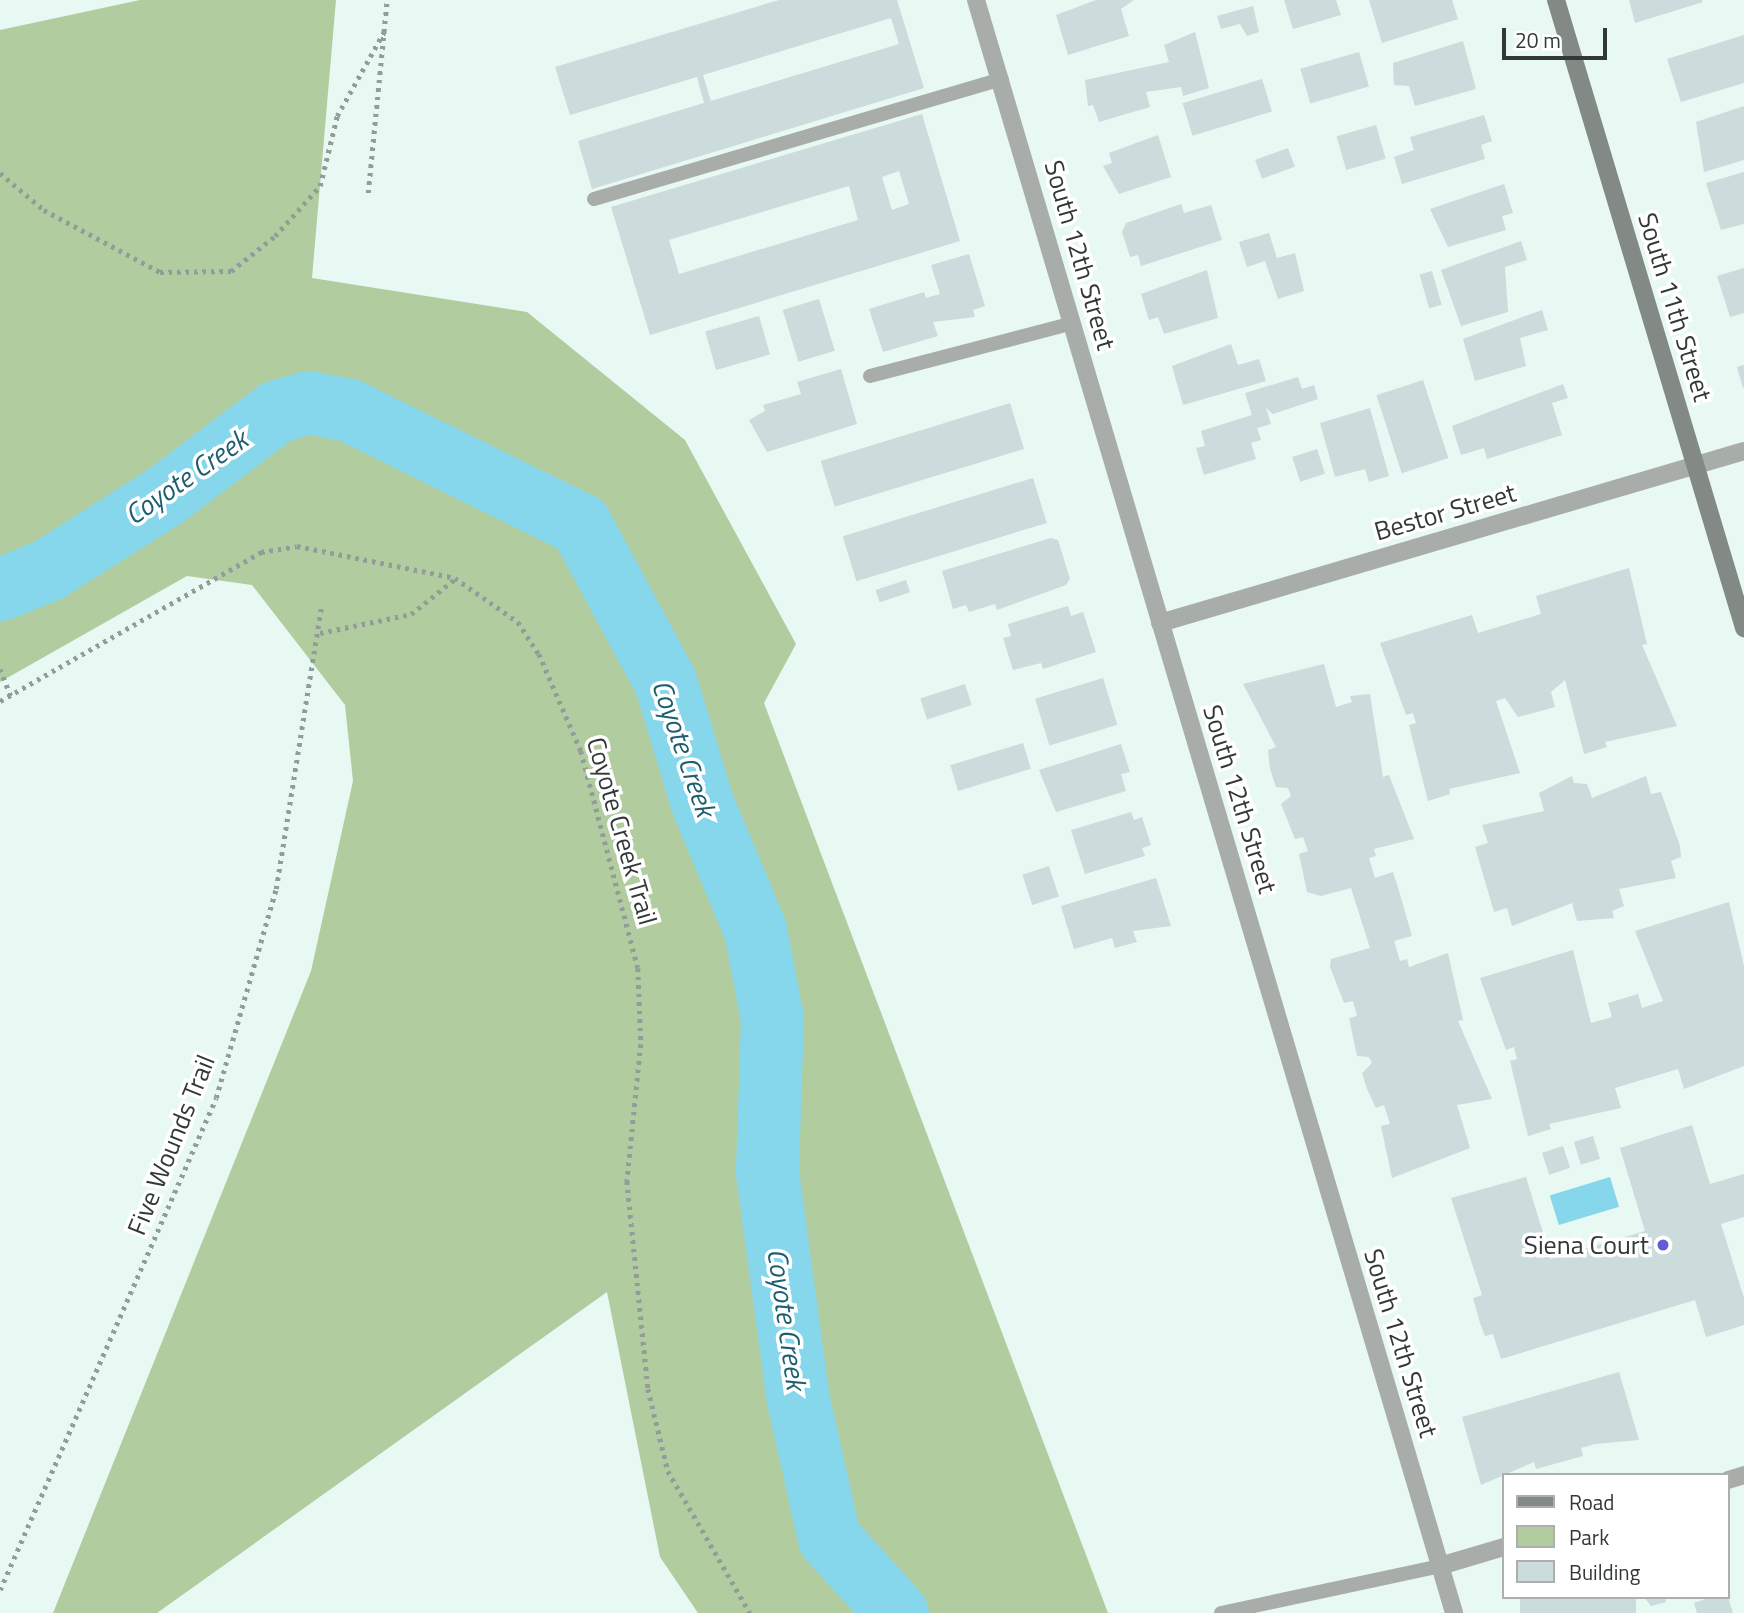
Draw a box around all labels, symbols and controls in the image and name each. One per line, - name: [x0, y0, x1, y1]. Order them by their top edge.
- scale bar: [1506, 14, 1611, 58]
- text: 20 m: [1515, 24, 1561, 56]
- street label: South 12th Street: [1038, 157, 1122, 353]
- street label: South 11th Street: [1632, 209, 1718, 405]
- water label: Coyote Creek: [118, 422, 254, 532]
- street label: Bestor Street: [1371, 477, 1519, 547]
- water label: Coyote Creek: [645, 675, 723, 821]
- street label: South 12th Street: [1197, 701, 1283, 897]
- street label: Coyote Creek Trail: [580, 734, 664, 928]
- street label: Five Wounds Trail: [121, 1051, 221, 1239]
- place label: Siena Court: [1524, 1229, 1649, 1261]
- marker: Siena Court: [1655, 1237, 1671, 1253]
- street label: South 12th Street: [1358, 1245, 1444, 1441]
- water label: Coyote Creek: [760, 1246, 814, 1392]
- legend: [1502, 1473, 1730, 1599]
- text: Road: [1569, 1486, 1614, 1518]
- text: Park: [1569, 1521, 1609, 1553]
- text: Building: [1569, 1556, 1640, 1588]

